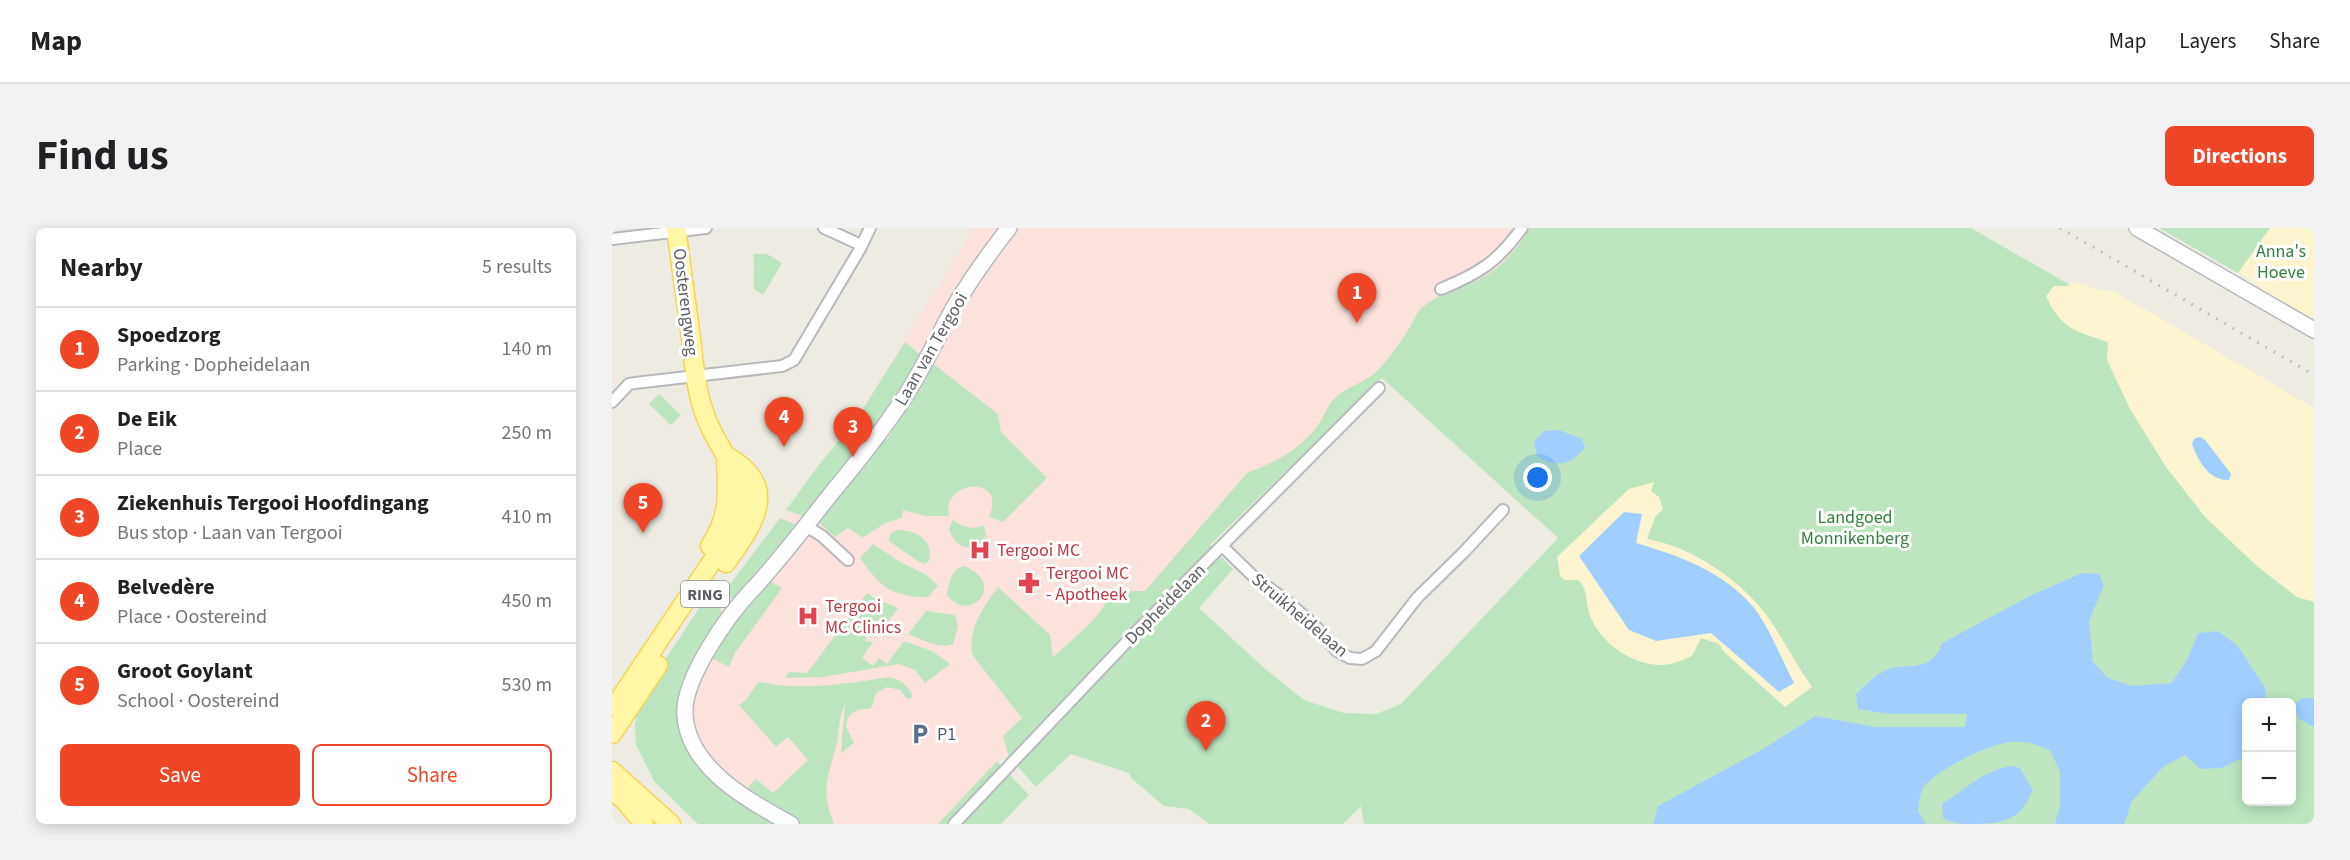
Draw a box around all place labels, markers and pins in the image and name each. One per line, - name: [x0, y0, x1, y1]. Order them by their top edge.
- pin: 1: [1338, 274, 1376, 323]
- pin: 4: [764, 398, 804, 447]
- pin: 3: [834, 408, 872, 457]
- pin: 5: [624, 484, 663, 533]
- hospital icon: Tergooi MC: [968, 538, 992, 562]
- place label: Tergooi MC: [997, 538, 1080, 563]
- place label: Tergooi MC - Apotheek: [1046, 561, 1129, 607]
- pharmacy icon: Tergooi MC - Apotheek: [1017, 571, 1041, 595]
- place label: Tergooi MC Clinics: [825, 594, 901, 640]
- hospital icon: Tergooi MC Clinics: [796, 604, 820, 628]
- pin: 2: [1186, 702, 1226, 751]
- parking icon: P1: [908, 722, 932, 746]
- place label: P1: [937, 722, 956, 747]

